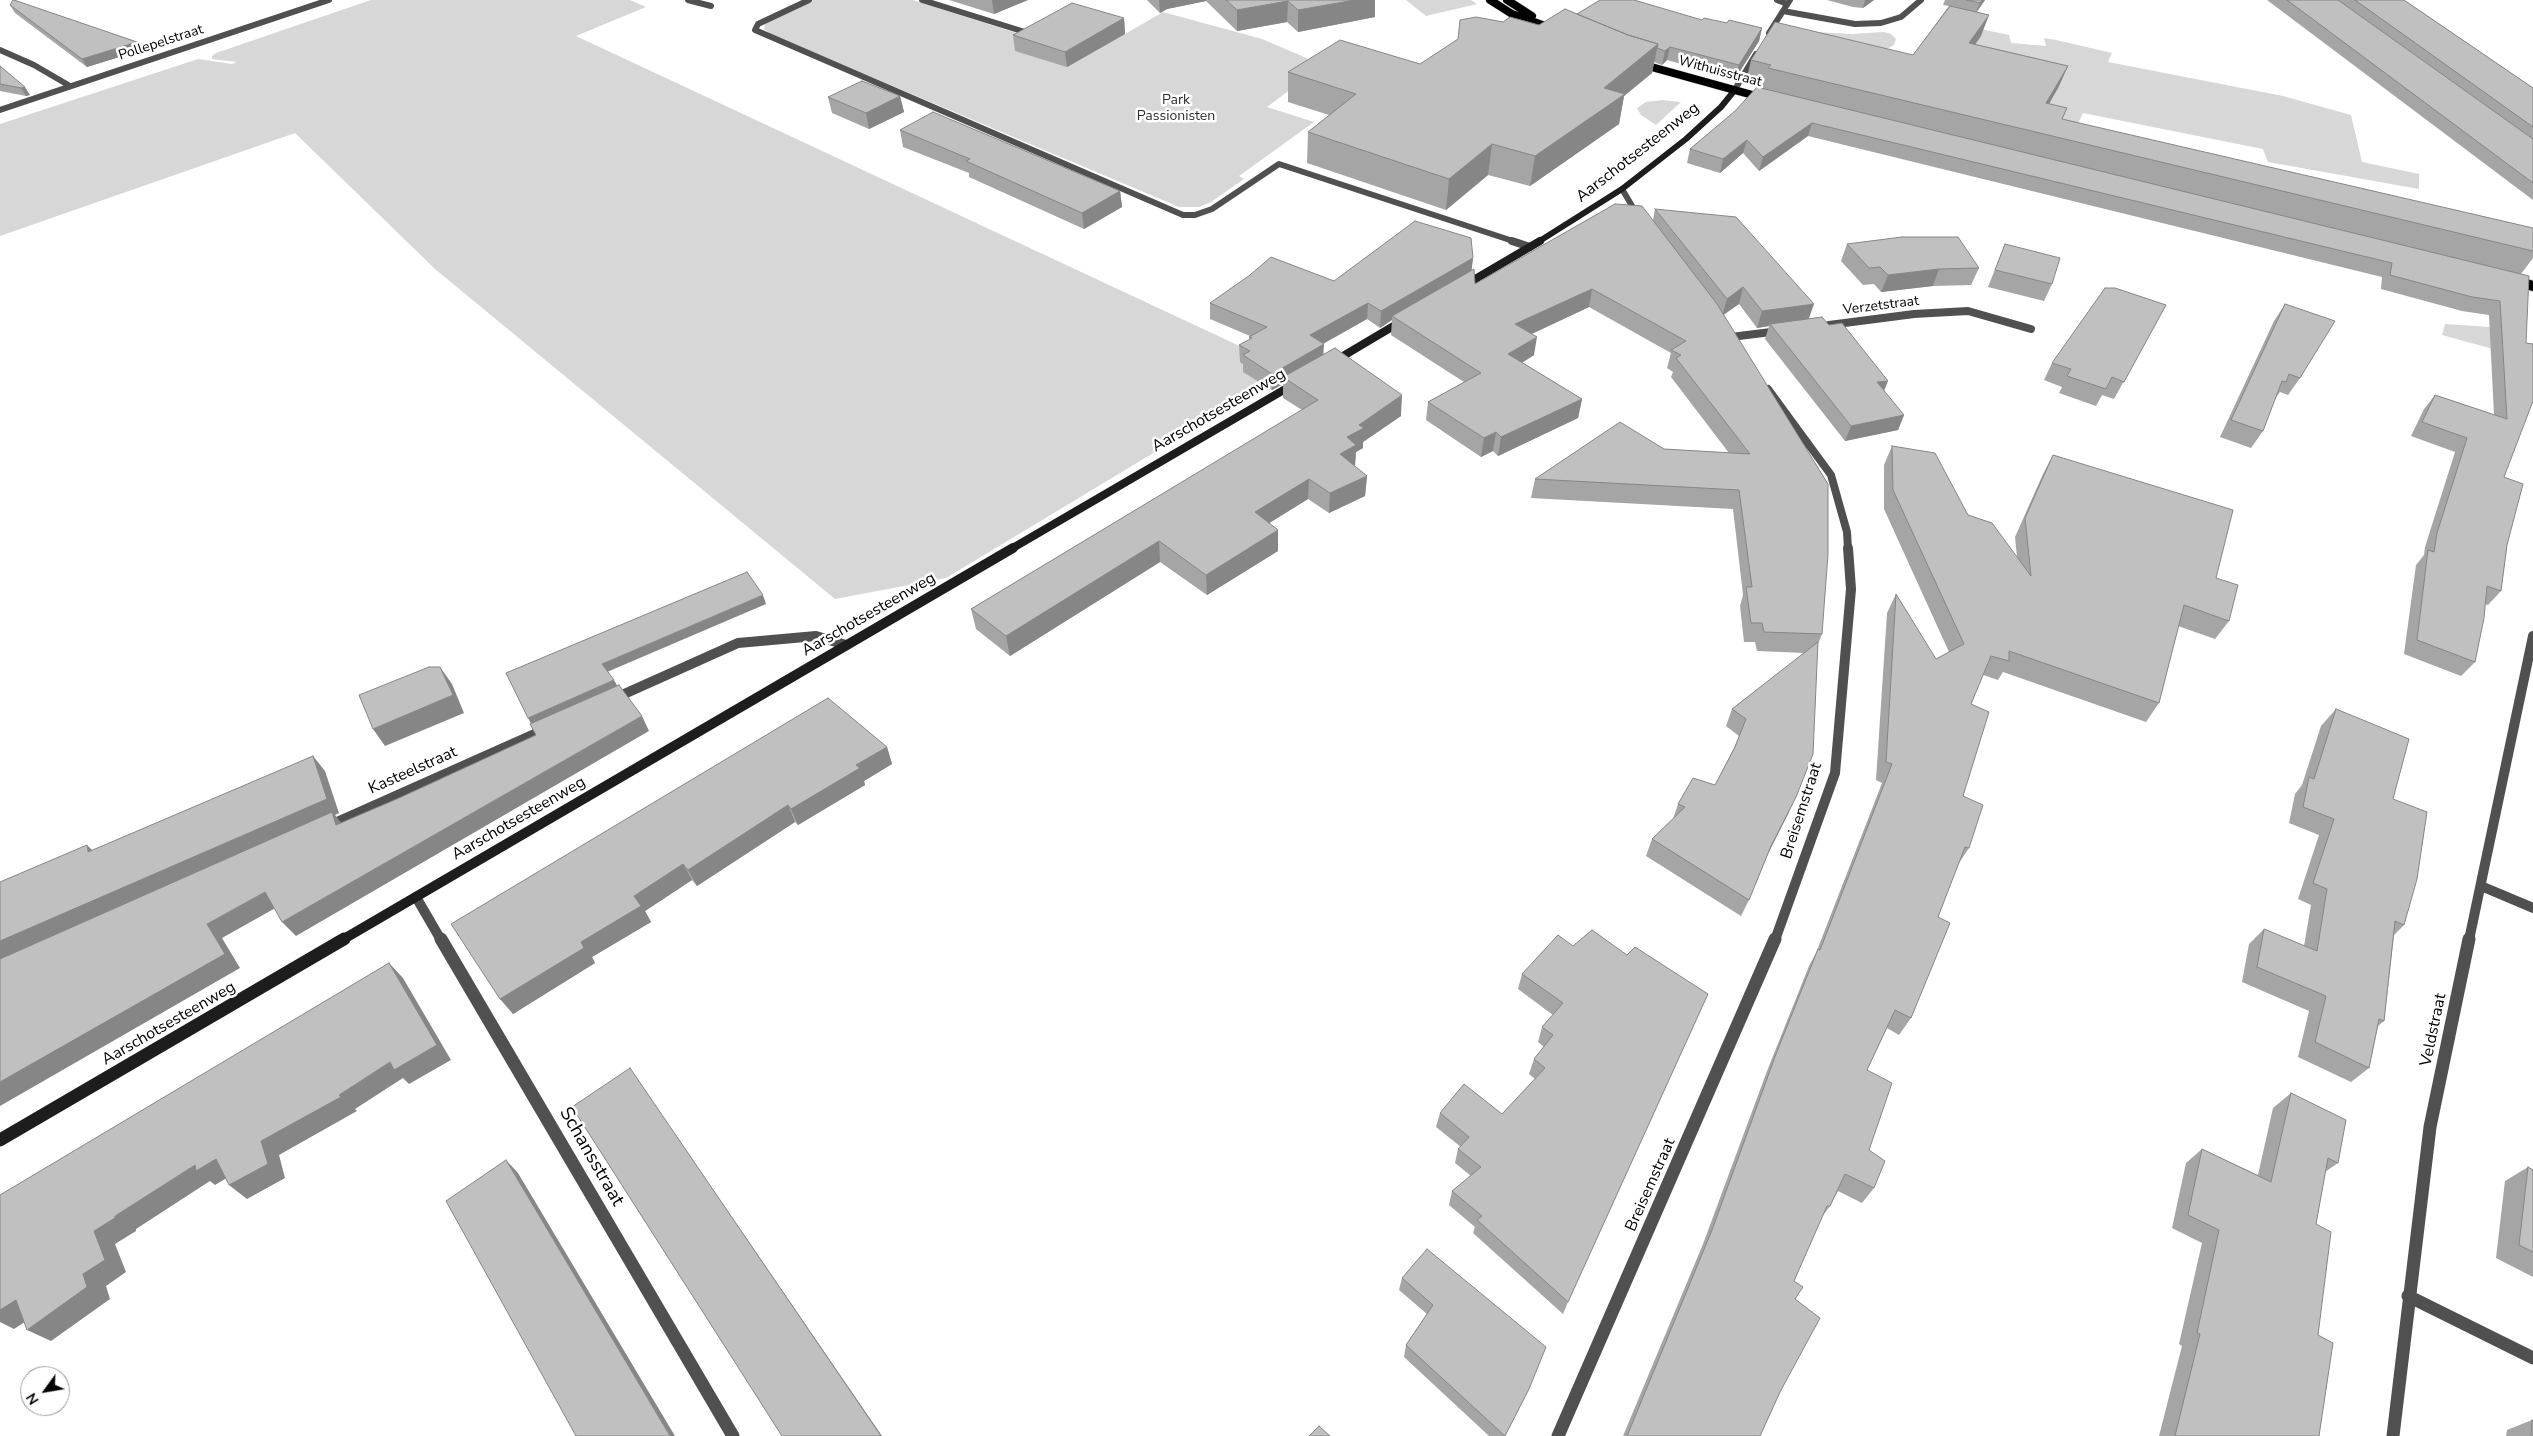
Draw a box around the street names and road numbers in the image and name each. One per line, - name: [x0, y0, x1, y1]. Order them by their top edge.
- street label: Pollepelstraat: [117, 21, 205, 65]
- street label: Withuisstraat: [1676, 53, 1764, 91]
- street label: Aarschotsesteenweg: [1573, 99, 1703, 207]
- street label: Verzetstraat: [1842, 293, 1920, 319]
- street label: Aarschotsesteenweg: [1149, 365, 1289, 457]
- street label: Aarschotsesteenweg: [799, 569, 939, 661]
- street label: Kasteelstraat: [366, 743, 460, 799]
- street label: Breisemstraat: [1777, 760, 1827, 862]
- street label: Aarschotsesteenweg: [449, 773, 589, 865]
- street label: Aarschotsesteenweg: [99, 978, 239, 1070]
- street label: Veldstraat: [2417, 992, 2451, 1068]
- street label: Schansstraat: [554, 1103, 628, 1211]
- street label: Breisemstraat: [1622, 1135, 1680, 1235]

